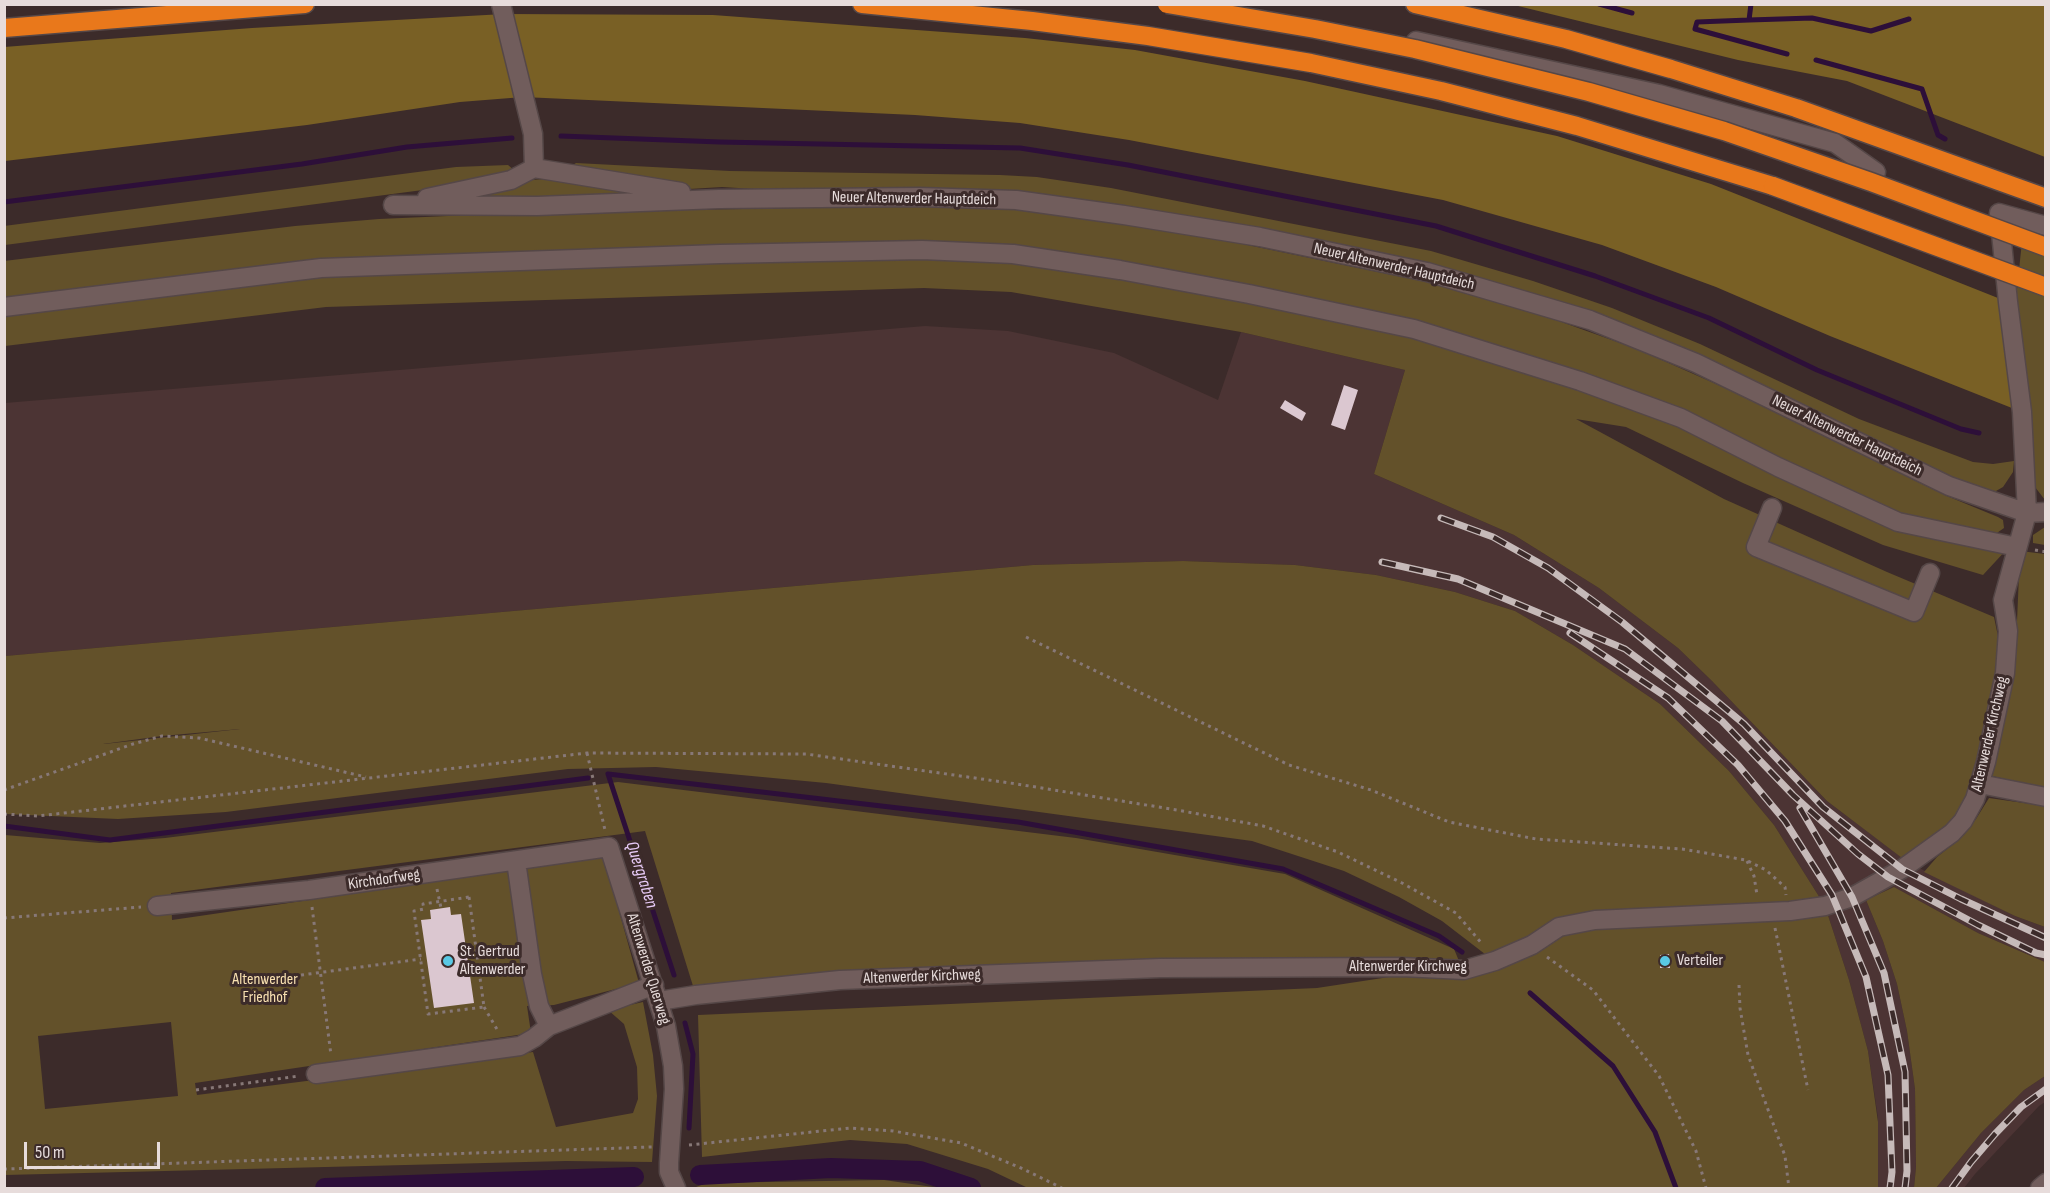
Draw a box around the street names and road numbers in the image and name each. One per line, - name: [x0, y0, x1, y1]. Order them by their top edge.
- street label: Neuer Altenwerder Hauptdeich: [832, 188, 996, 210]
- street label: Neuer Altenwerder Hauptdeich: [1312, 239, 1476, 295]
- street label: Neuer Altenwerder Hauptdeich: [1769, 391, 1925, 481]
- street label: Altenwerder Kirchweg: [1967, 675, 2013, 793]
- street label: Kirchdorfweg: [347, 865, 421, 895]
- street label: Altenwerder Querweg: [622, 911, 674, 1027]
- street label: Altenwerder Kirchweg: [1349, 957, 1467, 977]
- street label: Altenwerder Kirchweg: [863, 965, 981, 989]

